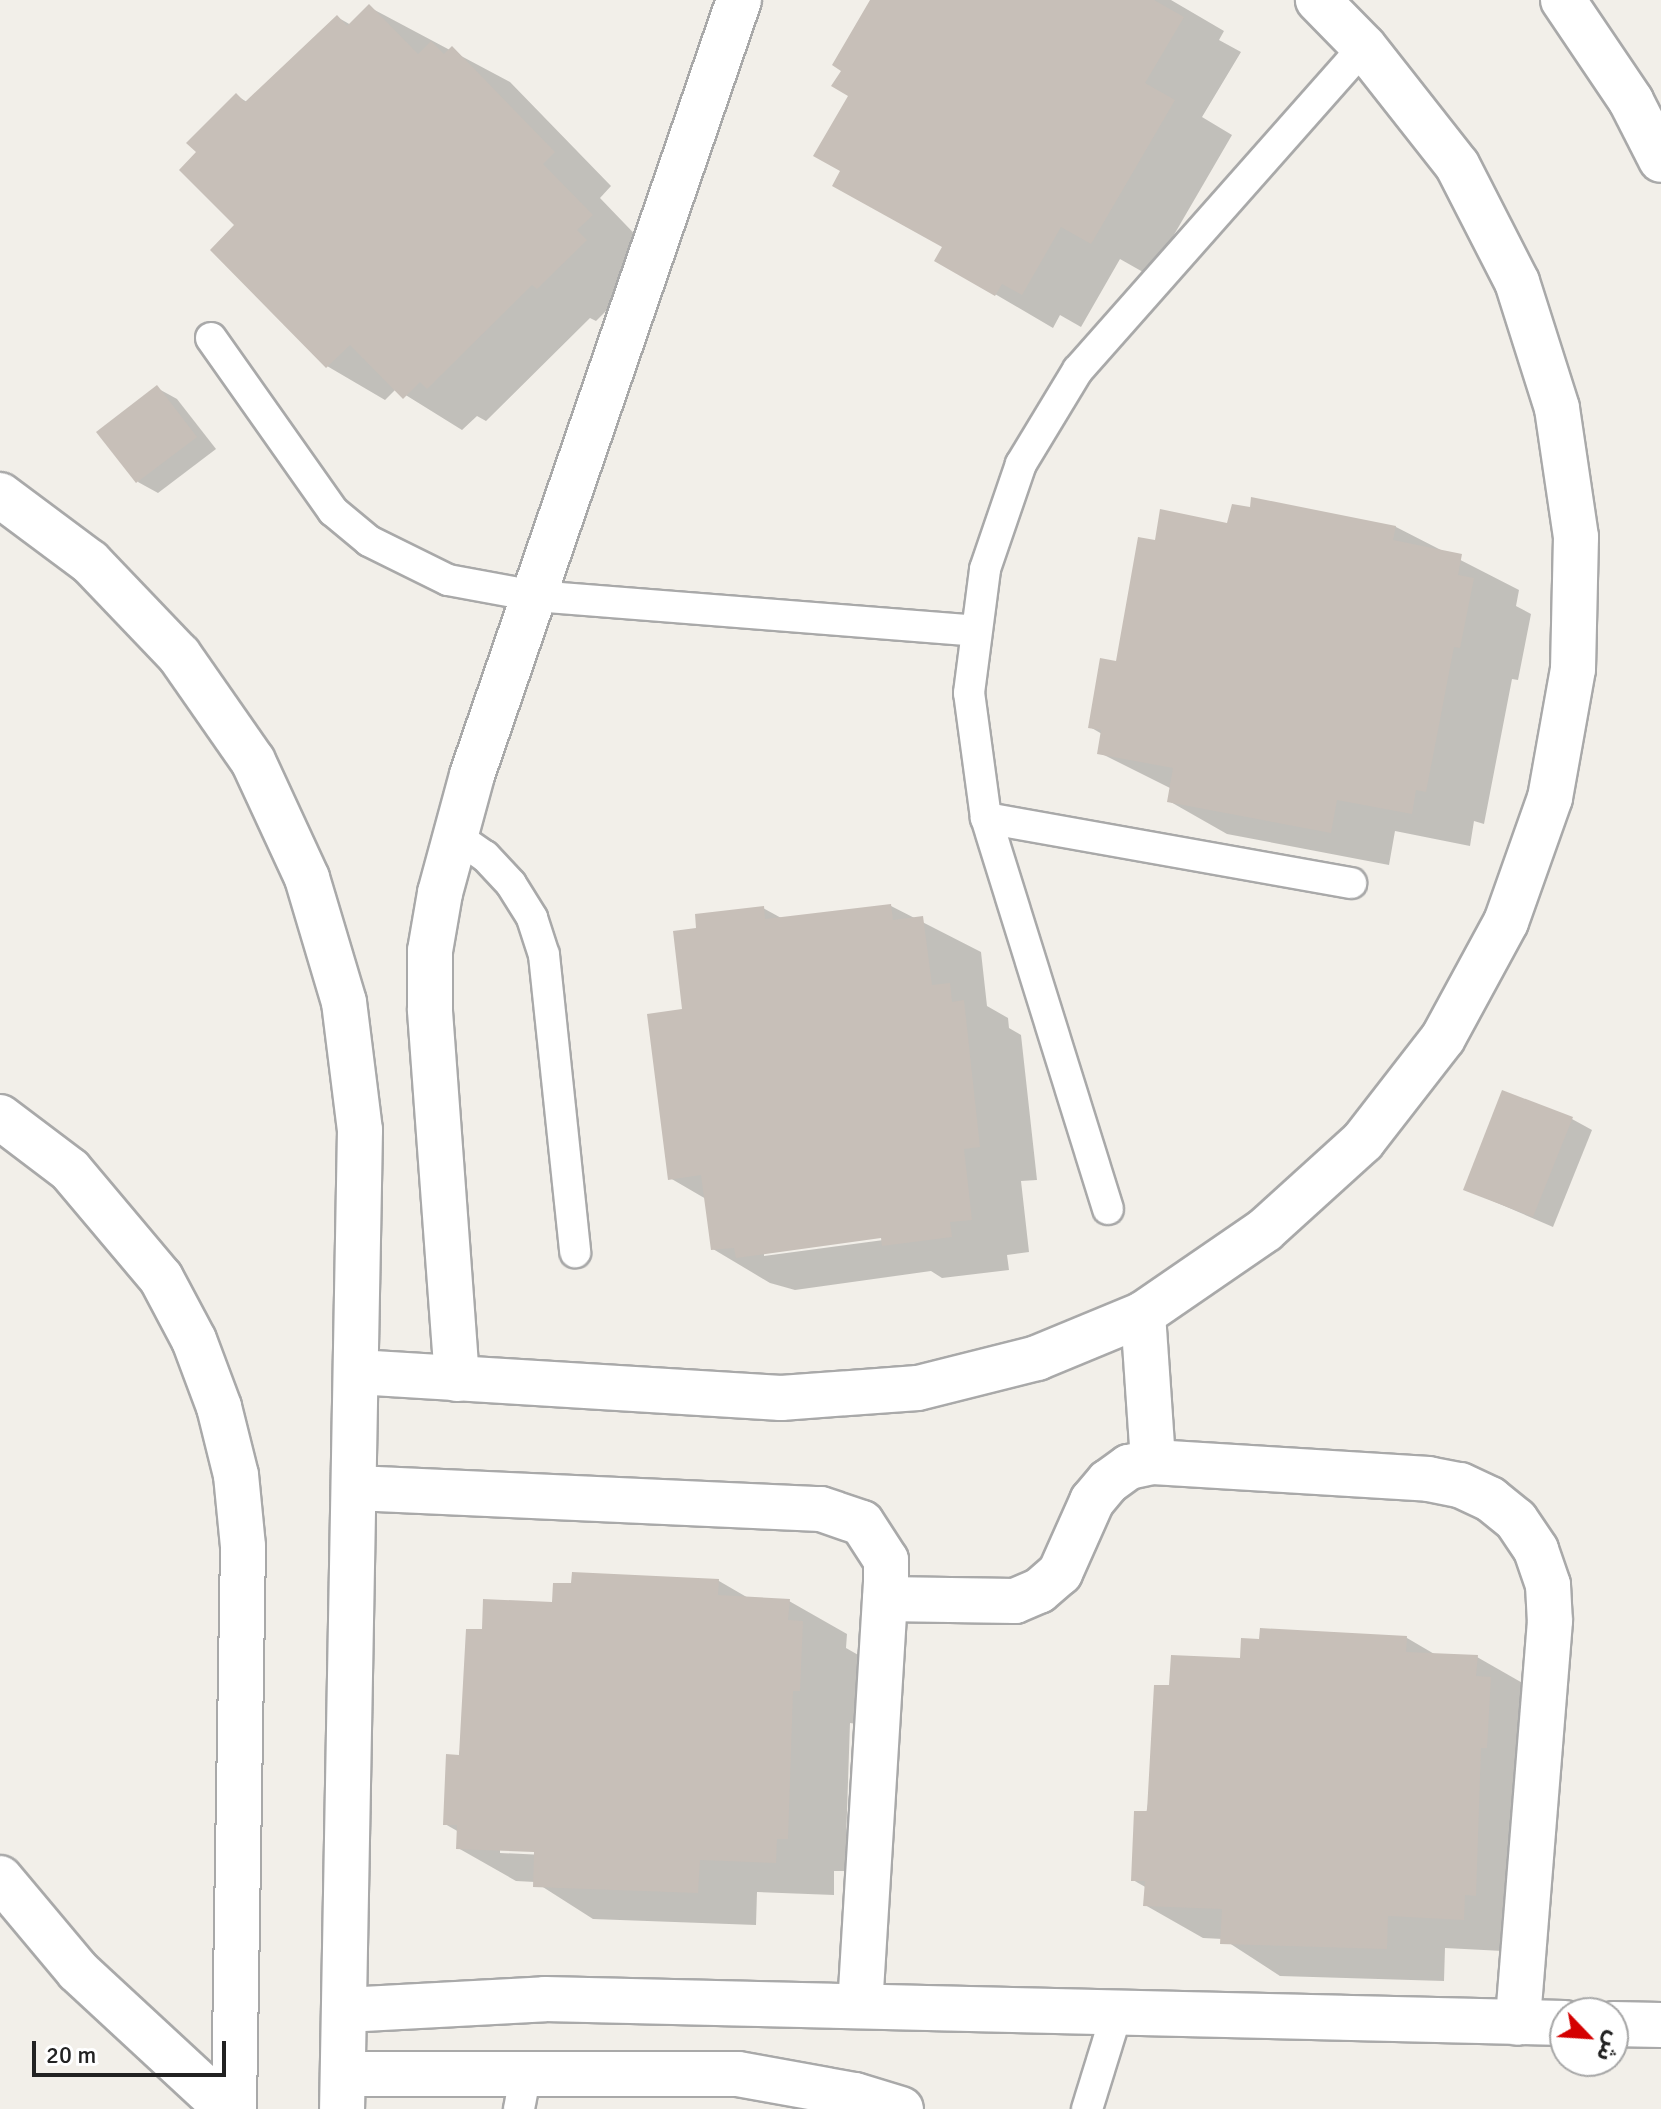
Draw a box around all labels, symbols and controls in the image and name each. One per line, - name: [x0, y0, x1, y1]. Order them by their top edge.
- north arrow: [1549, 1997, 1629, 2077]
- scale bar: [36, 2025, 230, 2075]
- text: ش: [1591, 2027, 1628, 2066]
- text: 20 m: [46, 2040, 96, 2070]

